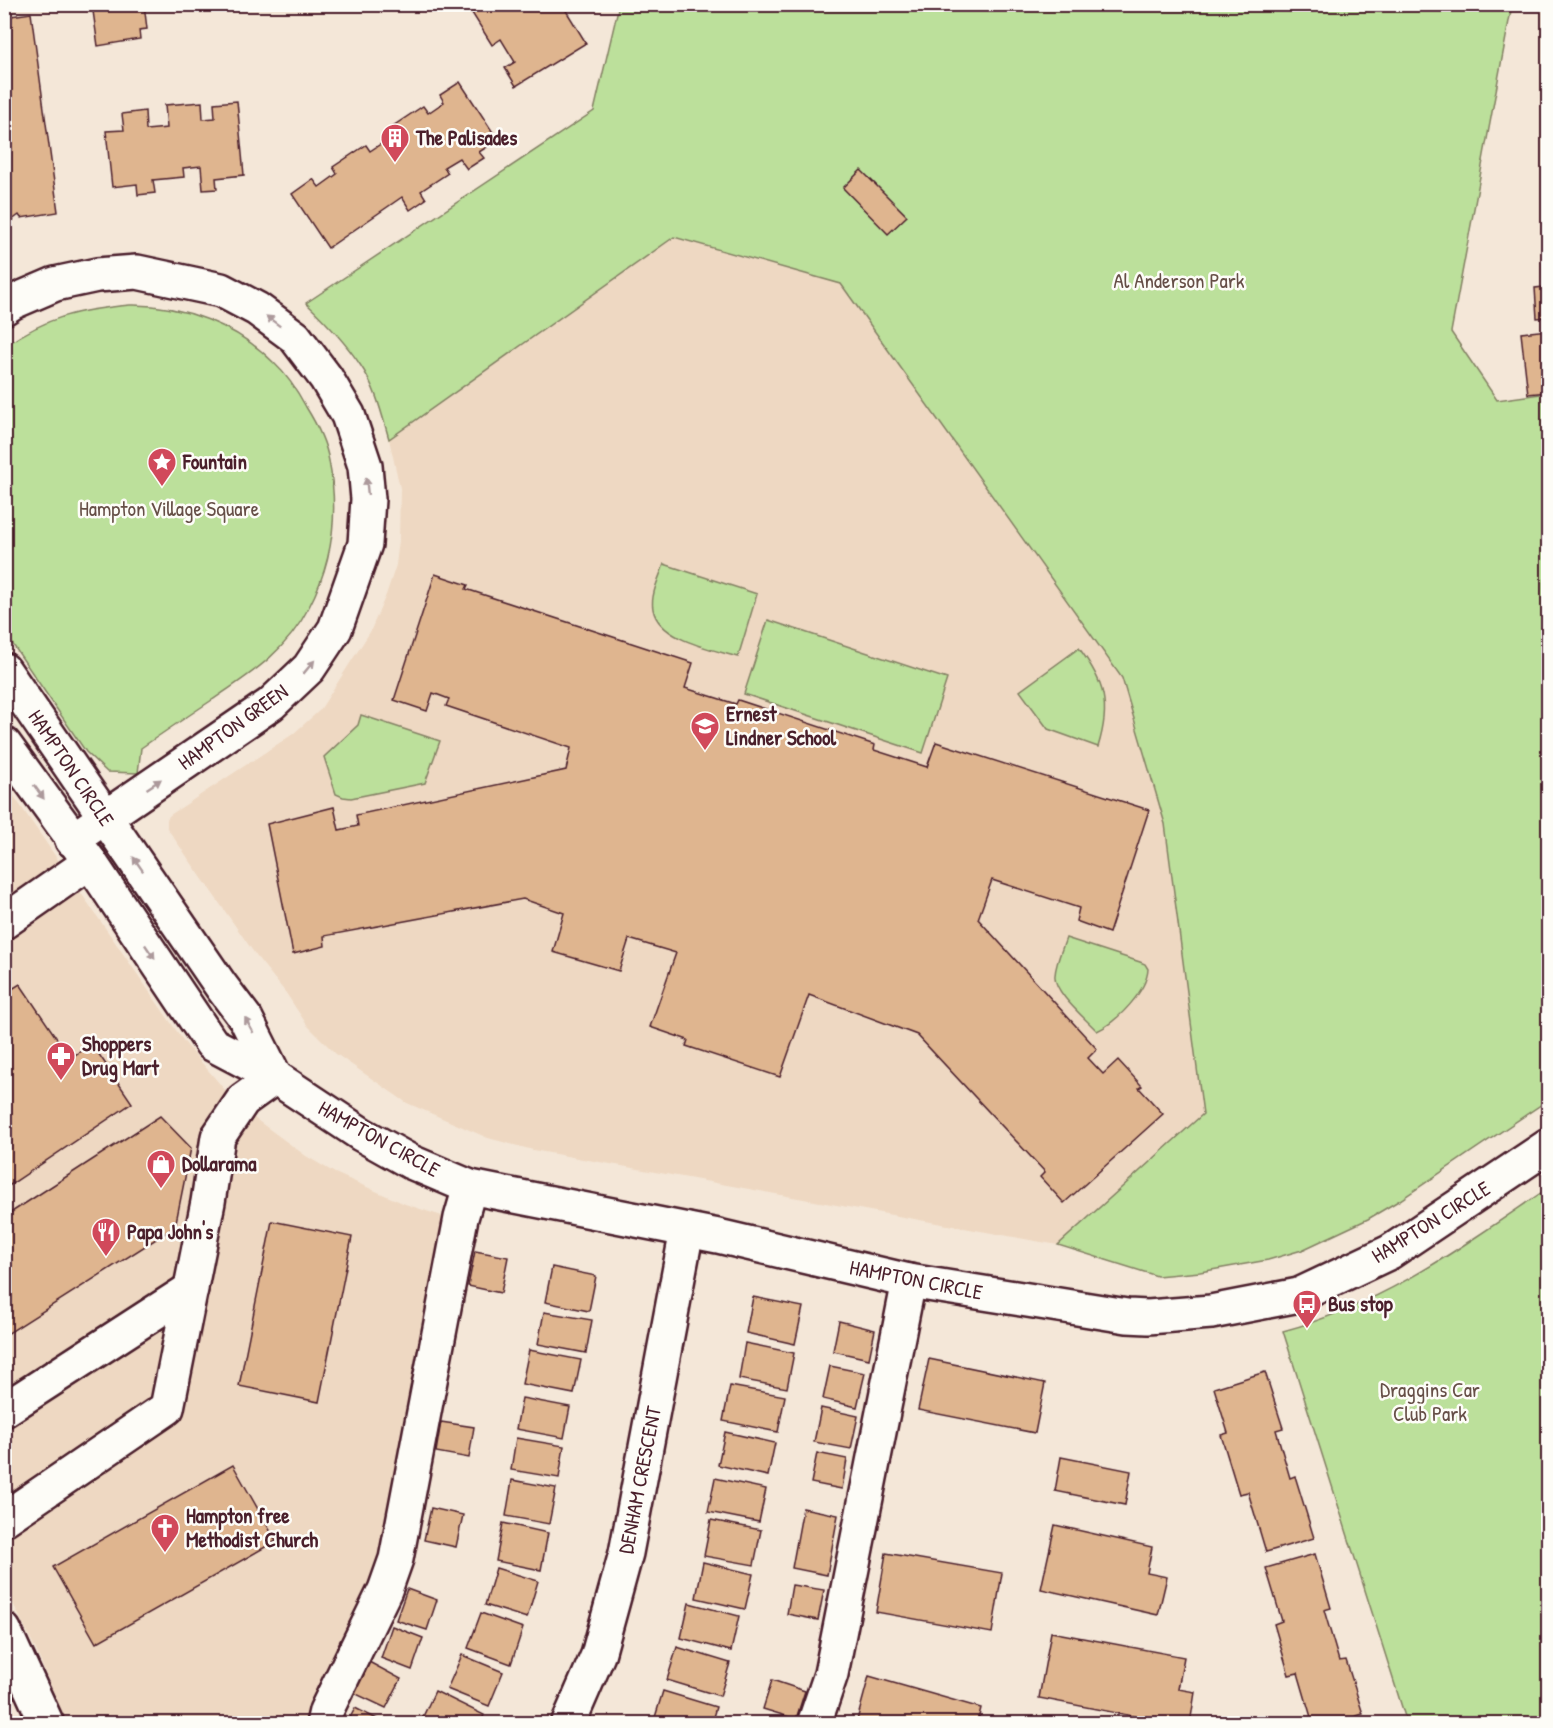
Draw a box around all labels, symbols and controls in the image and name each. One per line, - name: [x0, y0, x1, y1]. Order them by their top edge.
- building icon: The Palisades: [379, 122, 411, 164]
- place label: The Palisades: [415, 123, 517, 152]
- park label: Al Anderson Park: [1113, 266, 1245, 295]
- one-way arrow: [266, 315, 281, 327]
- place icon: Fountain: [146, 446, 178, 488]
- place label: Fountain: [182, 447, 247, 476]
- one-way arrow: [362, 476, 372, 495]
- park label: Hampton Village Square: [79, 494, 259, 523]
- one-way arrow: [302, 659, 315, 675]
- street label: HAMPTON GREEN: [172, 677, 294, 776]
- place label: Ernest Lindner School: [726, 699, 836, 752]
- street label: HAMPTON CIRCLE: [22, 704, 121, 832]
- school or university icon: Ernest Lindner School: [689, 710, 721, 752]
- one-way arrow: [145, 778, 161, 790]
- one-way arrow: [32, 785, 44, 800]
- one-way arrow: [132, 857, 144, 873]
- one-way arrow: [144, 944, 155, 960]
- one-way arrow: [244, 1016, 254, 1033]
- place label: Shoppers Drug Mart: [82, 1029, 159, 1083]
- pharmacy icon: Shoppers Drug Mart: [45, 1040, 77, 1082]
- street label: HAMPTON CIRCLE: [313, 1093, 445, 1184]
- shop icon: Dollarama: [145, 1148, 177, 1190]
- place label: Dollarama: [182, 1149, 257, 1178]
- street label: HAMPTON CIRCLE: [1366, 1174, 1496, 1270]
- restaurant icon: Papa John's: [90, 1216, 122, 1258]
- place label: Papa John's: [127, 1217, 213, 1247]
- street label: HAMPTON CIRCLE: [847, 1252, 985, 1307]
- bus stop icon: Bus stop: [1291, 1288, 1323, 1330]
- place label: Bus stop: [1328, 1289, 1394, 1319]
- park label: Draggins Car Club Park: [1380, 1375, 1480, 1428]
- street label: DENHAM CRESCENT: [611, 1403, 668, 1556]
- place label: Hampton free Methodist Church: [186, 1501, 318, 1554]
- church icon: Hampton free Methodist Church: [149, 1512, 181, 1554]

